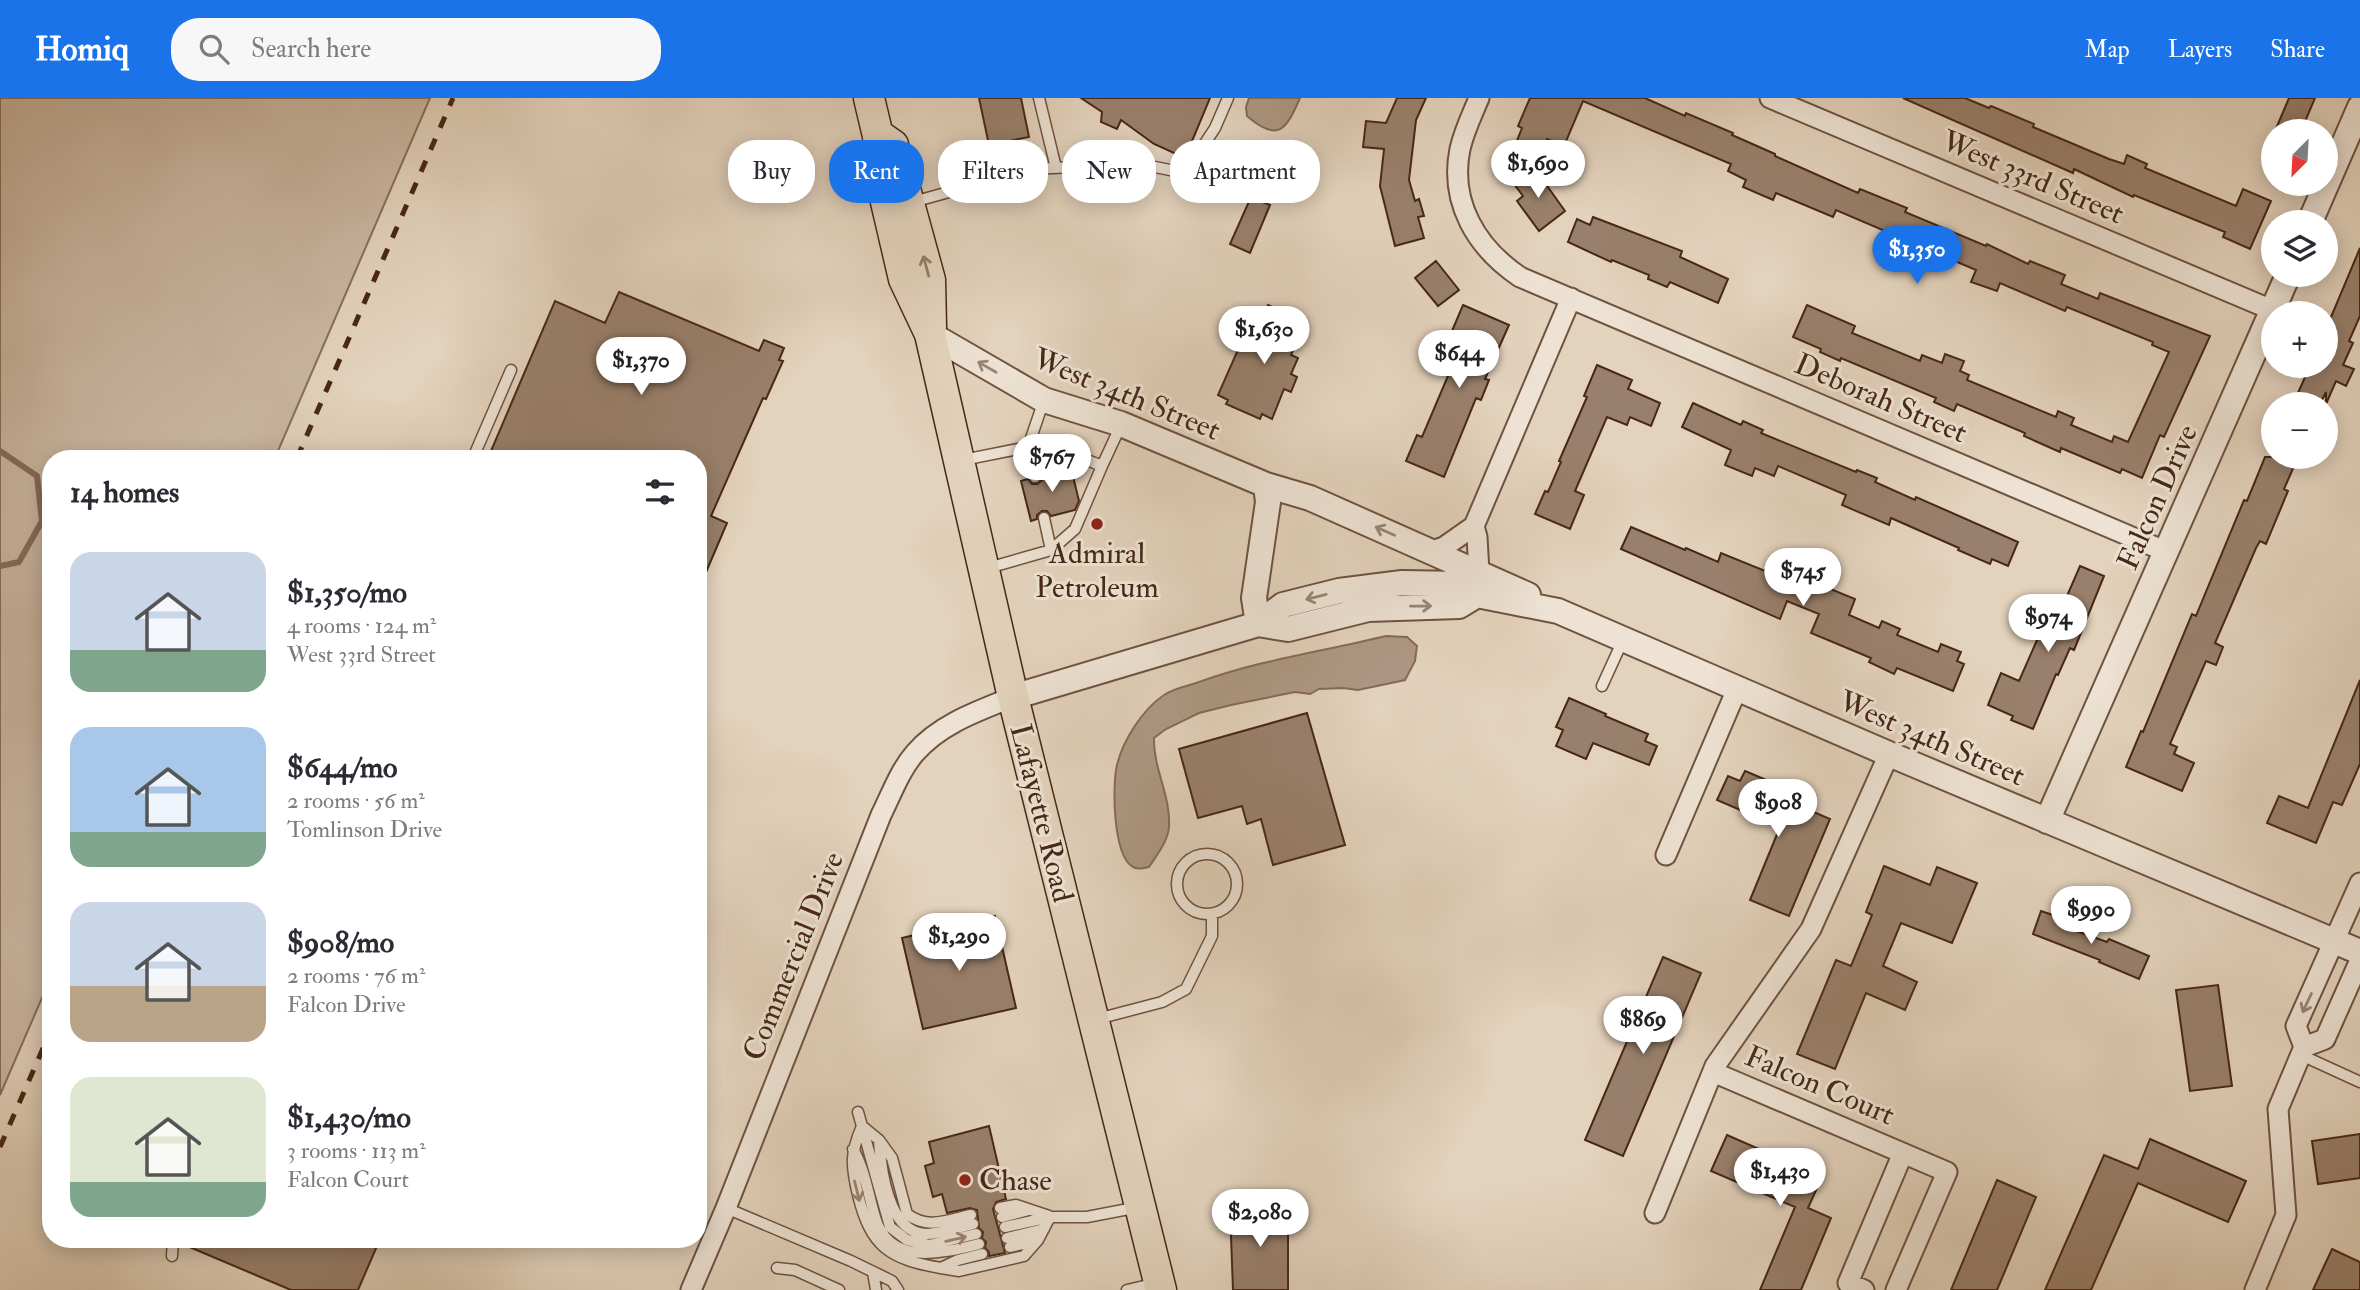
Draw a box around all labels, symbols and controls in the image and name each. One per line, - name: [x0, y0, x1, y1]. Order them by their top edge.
- search box: [171, 18, 661, 81]
- text: Homiq: [35, 29, 129, 70]
- icon: search: [195, 30, 233, 68]
- text: Search here: [251, 33, 371, 65]
- text: Map: [2085, 34, 2130, 65]
- text: Layers: [2168, 34, 2232, 65]
- text: Share: [2270, 34, 2325, 65]
- north arrow: [2261, 119, 2338, 196]
- map controls: [2261, 119, 2338, 469]
- street label: West 33rd Street: [1935, 122, 2130, 233]
- chip: Buy: [728, 140, 815, 203]
- chip: Rent: [829, 140, 924, 203]
- chip: Filters: [938, 140, 1048, 203]
- chip: New: [1062, 140, 1156, 203]
- chip: Apartment: [1170, 140, 1320, 203]
- pin: $1,690: [1481, 140, 1595, 200]
- text: $1,690: [1507, 148, 1569, 177]
- button: layers: [2261, 210, 2338, 287]
- pin: $1,350: [1860, 226, 1974, 286]
- text: $1,350: [1888, 234, 1946, 263]
- one-way arrow: [919, 255, 932, 278]
- button: +: [2261, 301, 2338, 378]
- pin: $1,630: [1207, 306, 1321, 366]
- text: $1,630: [1235, 314, 1293, 343]
- pin: $644: [1418, 330, 1500, 390]
- pin: $1,370: [584, 338, 698, 397]
- text: $644: [1434, 338, 1484, 367]
- street label: West 34th Street: [1027, 340, 1226, 449]
- text: $1,370: [612, 345, 670, 374]
- street label: Deborah Street: [1789, 345, 1973, 452]
- one-way arrow: [977, 360, 998, 373]
- button: −: [2261, 392, 2338, 469]
- street label: Falcon Drive: [2109, 419, 2206, 575]
- pin: $767: [1011, 434, 1093, 494]
- text: $767: [1029, 442, 1075, 471]
- icon: filters: [641, 473, 679, 511]
- text: 14 homes: [70, 474, 179, 511]
- marker: Admiral Petroleum: [1089, 516, 1105, 532]
- one-way arrow: [1375, 524, 1396, 537]
- place label: Admiral Petroleum: [1035, 535, 1159, 606]
- pin: $745: [1762, 548, 1844, 608]
- text: $745: [1780, 556, 1826, 585]
- text: $1,350/mo: [287, 574, 407, 611]
- icon: home: [126, 580, 210, 664]
- one-way arrow: [1305, 591, 1328, 604]
- pin: $974: [2007, 594, 2089, 654]
- one-way arrow: [1410, 599, 1433, 612]
- text: $974: [2024, 602, 2072, 631]
- text: 4 rooms · 124 m²: [287, 611, 436, 640]
- text: West 33rd Street: [287, 640, 436, 669]
- street label: West 34th Street: [1832, 682, 2031, 794]
- street label: Lafayette Road: [1002, 720, 1082, 906]
- text: $644/mo: [287, 749, 397, 786]
- icon: home: [126, 755, 210, 839]
- pin: $908: [1737, 780, 1819, 839]
- text: 2 rooms · 56 m²: [287, 786, 425, 815]
- text: $908: [1754, 787, 1802, 816]
- text: Tomlinson Drive: [287, 815, 442, 844]
- street label: Commercial Drive: [735, 847, 852, 1066]
- pin: $990: [2050, 886, 2132, 946]
- text: $990: [2067, 894, 2115, 923]
- pin: $1,290: [902, 914, 1016, 973]
- text: $1,290: [928, 921, 990, 950]
- text: $908/mo: [287, 924, 394, 961]
- icon: home: [126, 930, 210, 1014]
- text: 2 rooms · 76 m²: [287, 961, 425, 990]
- text: Falcon Drive: [287, 990, 406, 1019]
- one-way arrow: [2299, 993, 2312, 1014]
- pin: $869: [1602, 996, 1684, 1056]
- text: $869: [1619, 1004, 1667, 1033]
- street label: Falcon Court: [1739, 1037, 1900, 1134]
- text: $1,430/mo: [287, 1099, 411, 1136]
- icon: home: [126, 1105, 210, 1189]
- text: 3 rooms · 113 m²: [287, 1136, 426, 1165]
- pin: $1,430: [1723, 1148, 1837, 1208]
- text: $1,430: [1750, 1156, 1810, 1185]
- place label: Chase: [979, 1162, 1052, 1199]
- text: Falcon Court: [287, 1165, 409, 1194]
- marker: Chase: [957, 1172, 973, 1188]
- one-way arrow: [851, 1179, 864, 1202]
- pin: $2,080: [1203, 1190, 1317, 1249]
- text: $2,080: [1228, 1197, 1292, 1226]
- one-way arrow: [944, 1232, 967, 1245]

